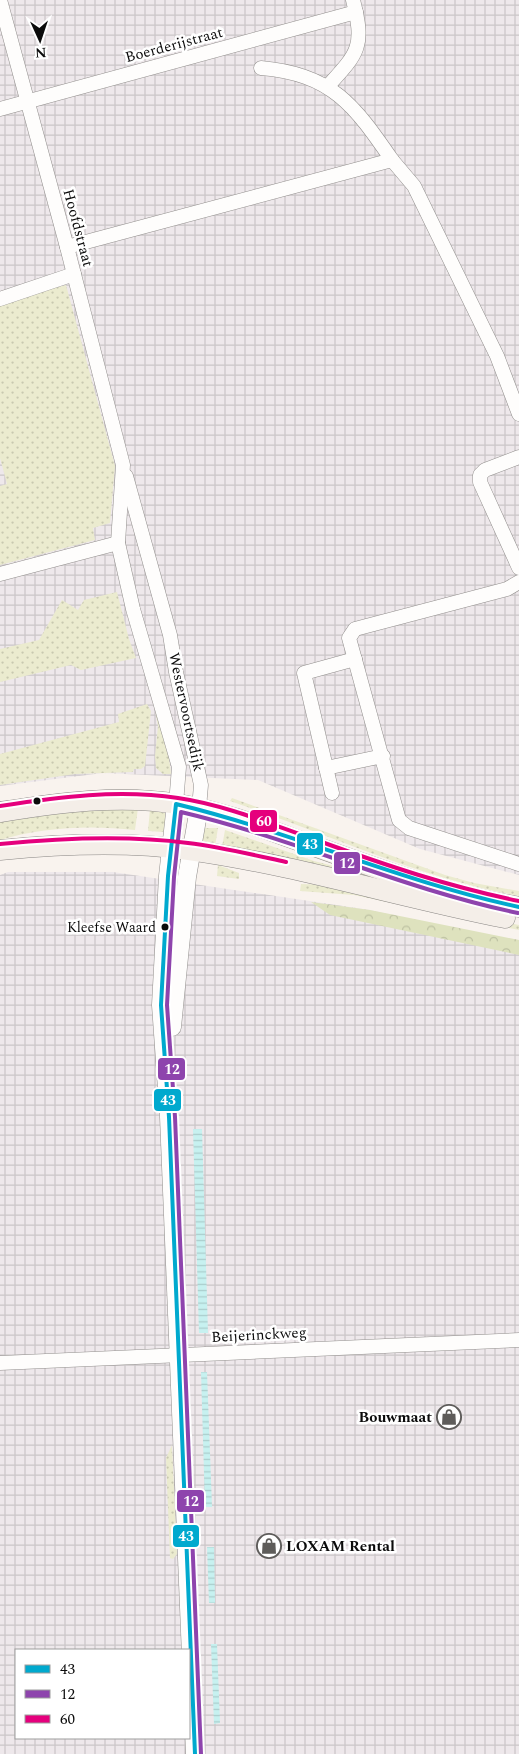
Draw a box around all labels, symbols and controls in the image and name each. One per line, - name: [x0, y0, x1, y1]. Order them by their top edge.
- north arrow: [15, 15, 65, 65]
- street label: Boerderijstraat: [123, 21, 225, 69]
- text: N: [34, 42, 47, 63]
- street label: Hoofdstraat: [57, 186, 99, 270]
- street label: Westervoortsedijk: [162, 650, 210, 774]
- unlabelled marker: [32, 796, 42, 806]
- line badge: 60: [249, 809, 278, 833]
- text: 60: [256, 811, 272, 832]
- line badge: 43: [296, 832, 324, 856]
- text: 43: [302, 834, 318, 855]
- line badge: 12: [333, 851, 361, 875]
- text: 12: [339, 853, 355, 874]
- place label: Kleefse Waard: [67, 917, 156, 938]
- marker: Kleefse Waard: [160, 922, 170, 932]
- line badge: 12: [157, 1057, 186, 1081]
- text: 12: [164, 1059, 180, 1080]
- line badge: 43: [153, 1088, 182, 1112]
- text: 43: [160, 1090, 176, 1111]
- street label: Beijerinckweg: [211, 1321, 307, 1349]
- shop icon: Bouwmaat: [436, 1404, 462, 1430]
- place label: Bouwmaat: [358, 1406, 432, 1429]
- line badge: 12: [176, 1489, 205, 1513]
- text: 12: [183, 1491, 199, 1512]
- line badge: 43: [172, 1524, 200, 1548]
- text: 43: [178, 1526, 194, 1547]
- shop icon: LOXAM Rental: [256, 1533, 282, 1559]
- place label: LOXAM Rental: [286, 1535, 395, 1558]
- legend: [15, 1649, 190, 1739]
- text: 43: [60, 1658, 76, 1681]
- text: 12: [60, 1683, 75, 1706]
- text: 60: [60, 1708, 75, 1731]

